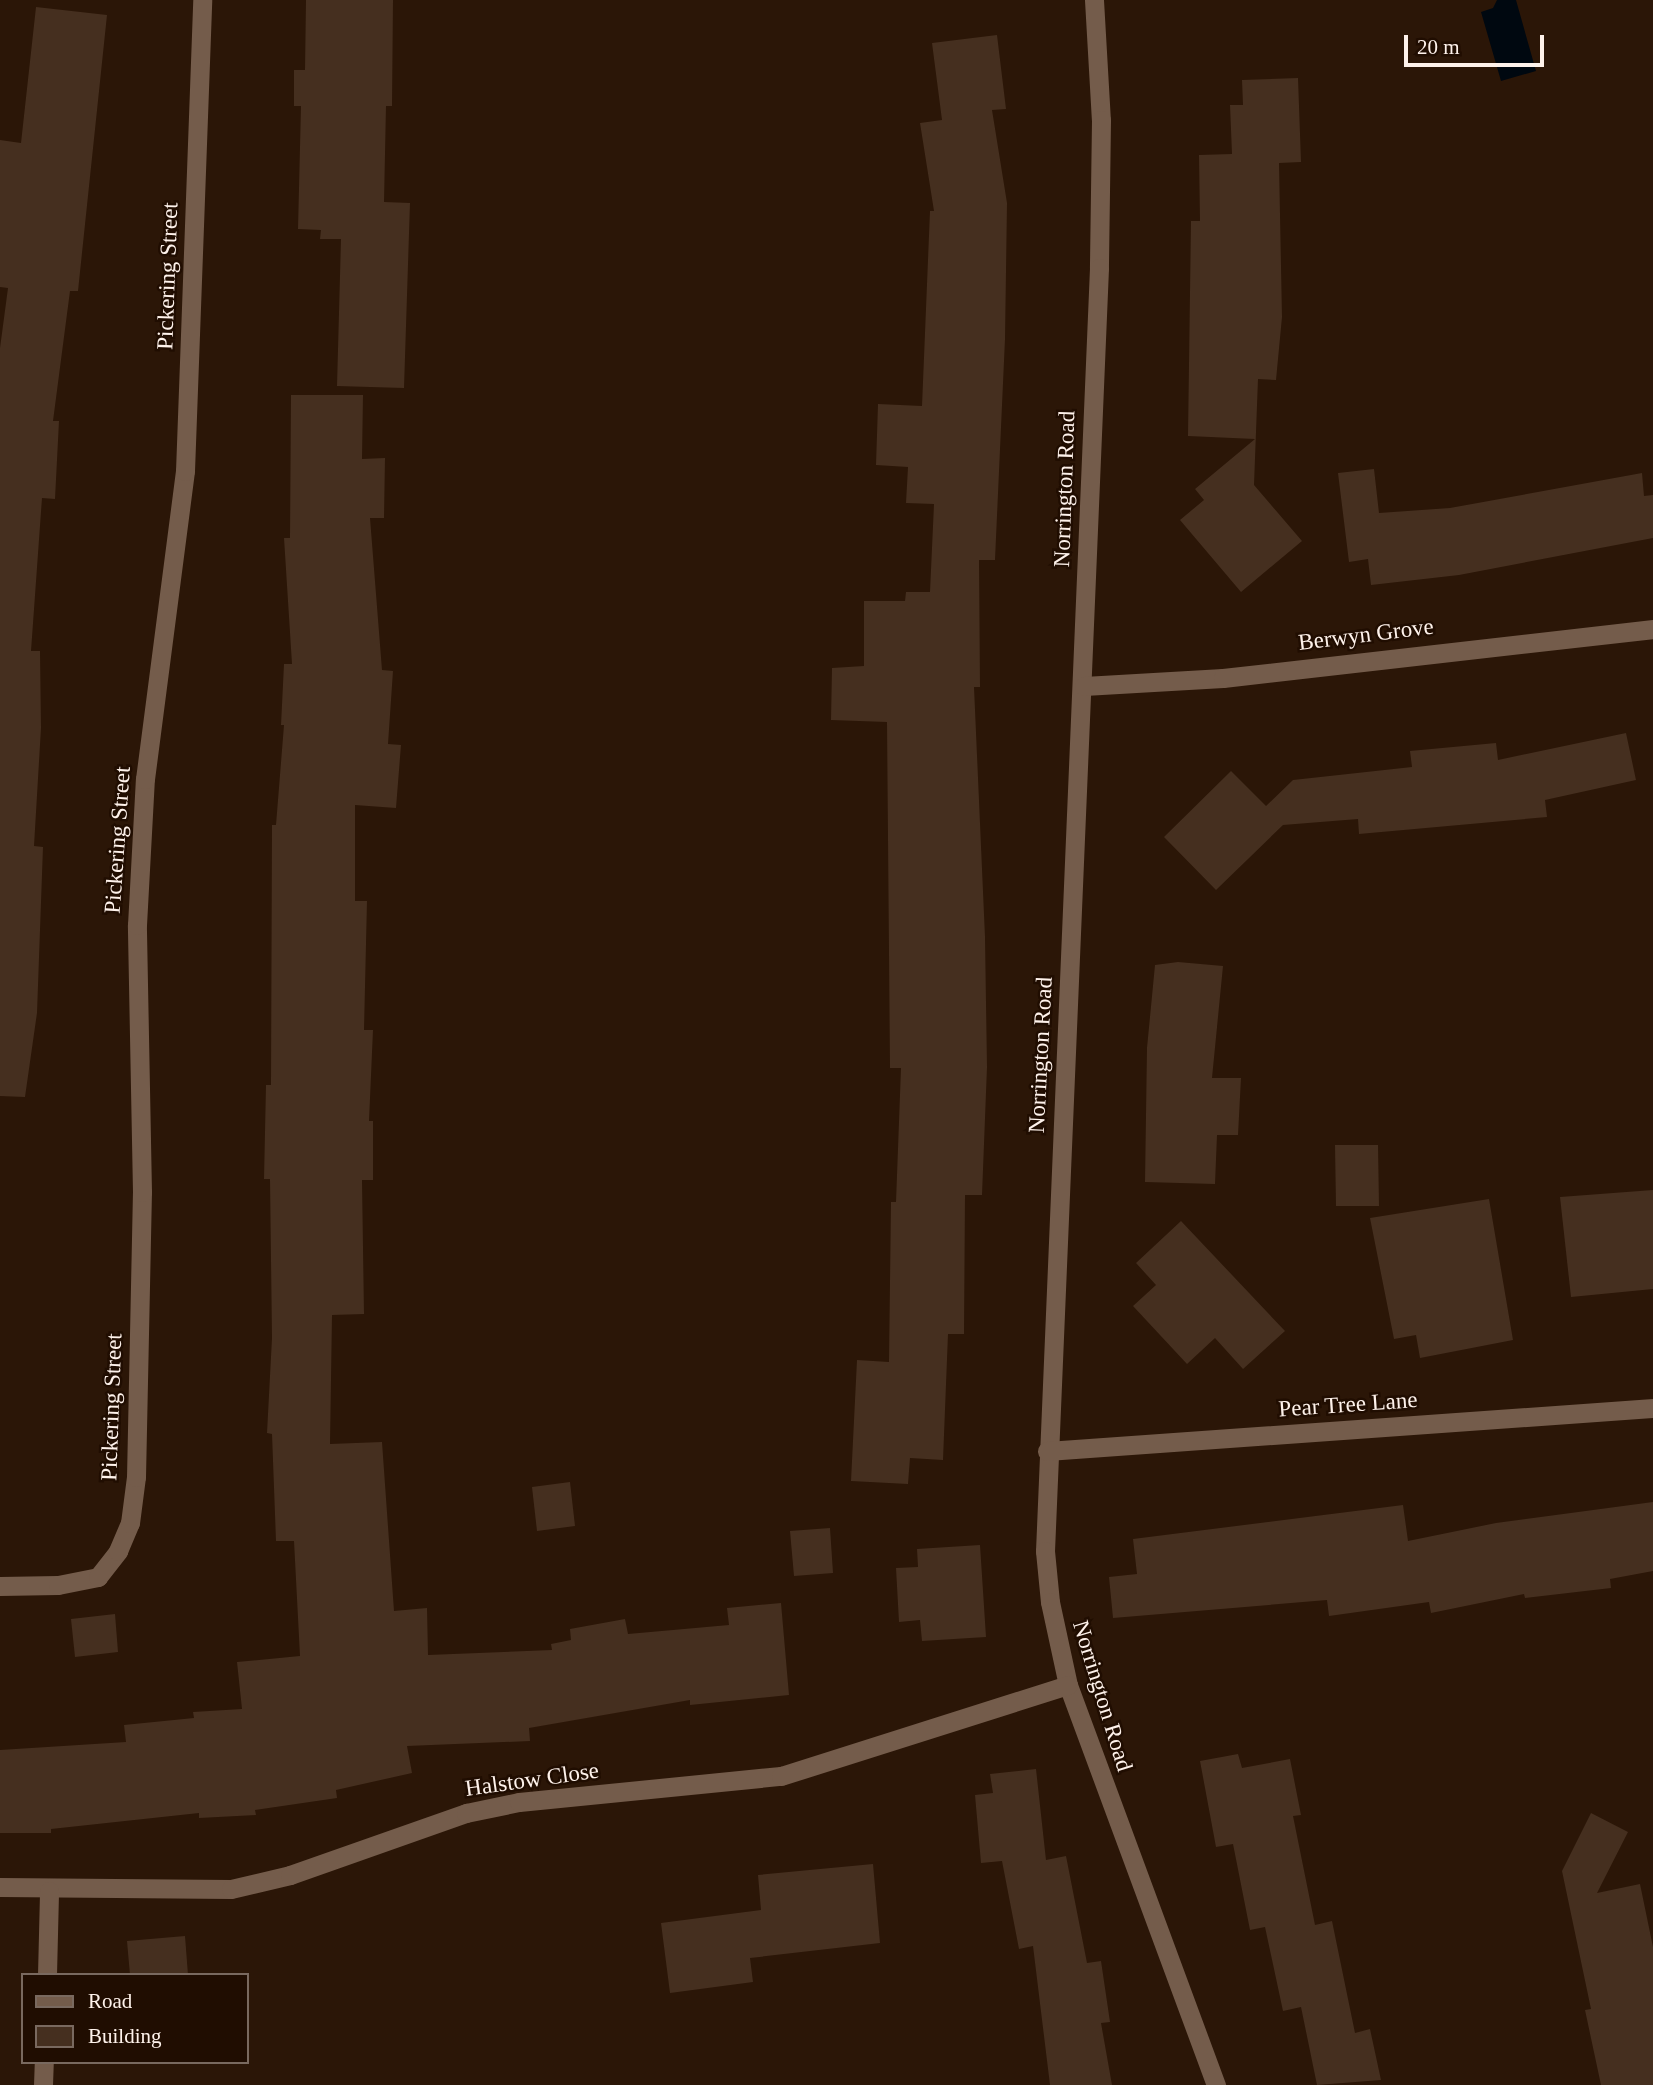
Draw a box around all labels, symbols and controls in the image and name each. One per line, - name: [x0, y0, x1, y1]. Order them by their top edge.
- scale bar: [1408, 21, 1548, 65]
- text: 20 m: [1417, 35, 1460, 59]
- street label: Pickering Street: [152, 202, 184, 350]
- street label: Norrington Road: [1048, 410, 1082, 568]
- street label: Berwyn Grove: [1297, 613, 1435, 657]
- street label: Pickering Street: [99, 765, 137, 915]
- street label: Norrington Road: [1023, 976, 1059, 1134]
- street label: Pickering Street: [96, 1333, 128, 1481]
- street label: Pear Tree Lane: [1277, 1386, 1419, 1424]
- street label: Norrington Road: [1066, 1617, 1138, 1775]
- street label: Halstow Close: [463, 1757, 601, 1803]
- legend: [21, 1973, 248, 2064]
- text: Road: [88, 1989, 132, 2013]
- text: Building: [88, 2024, 162, 2048]

